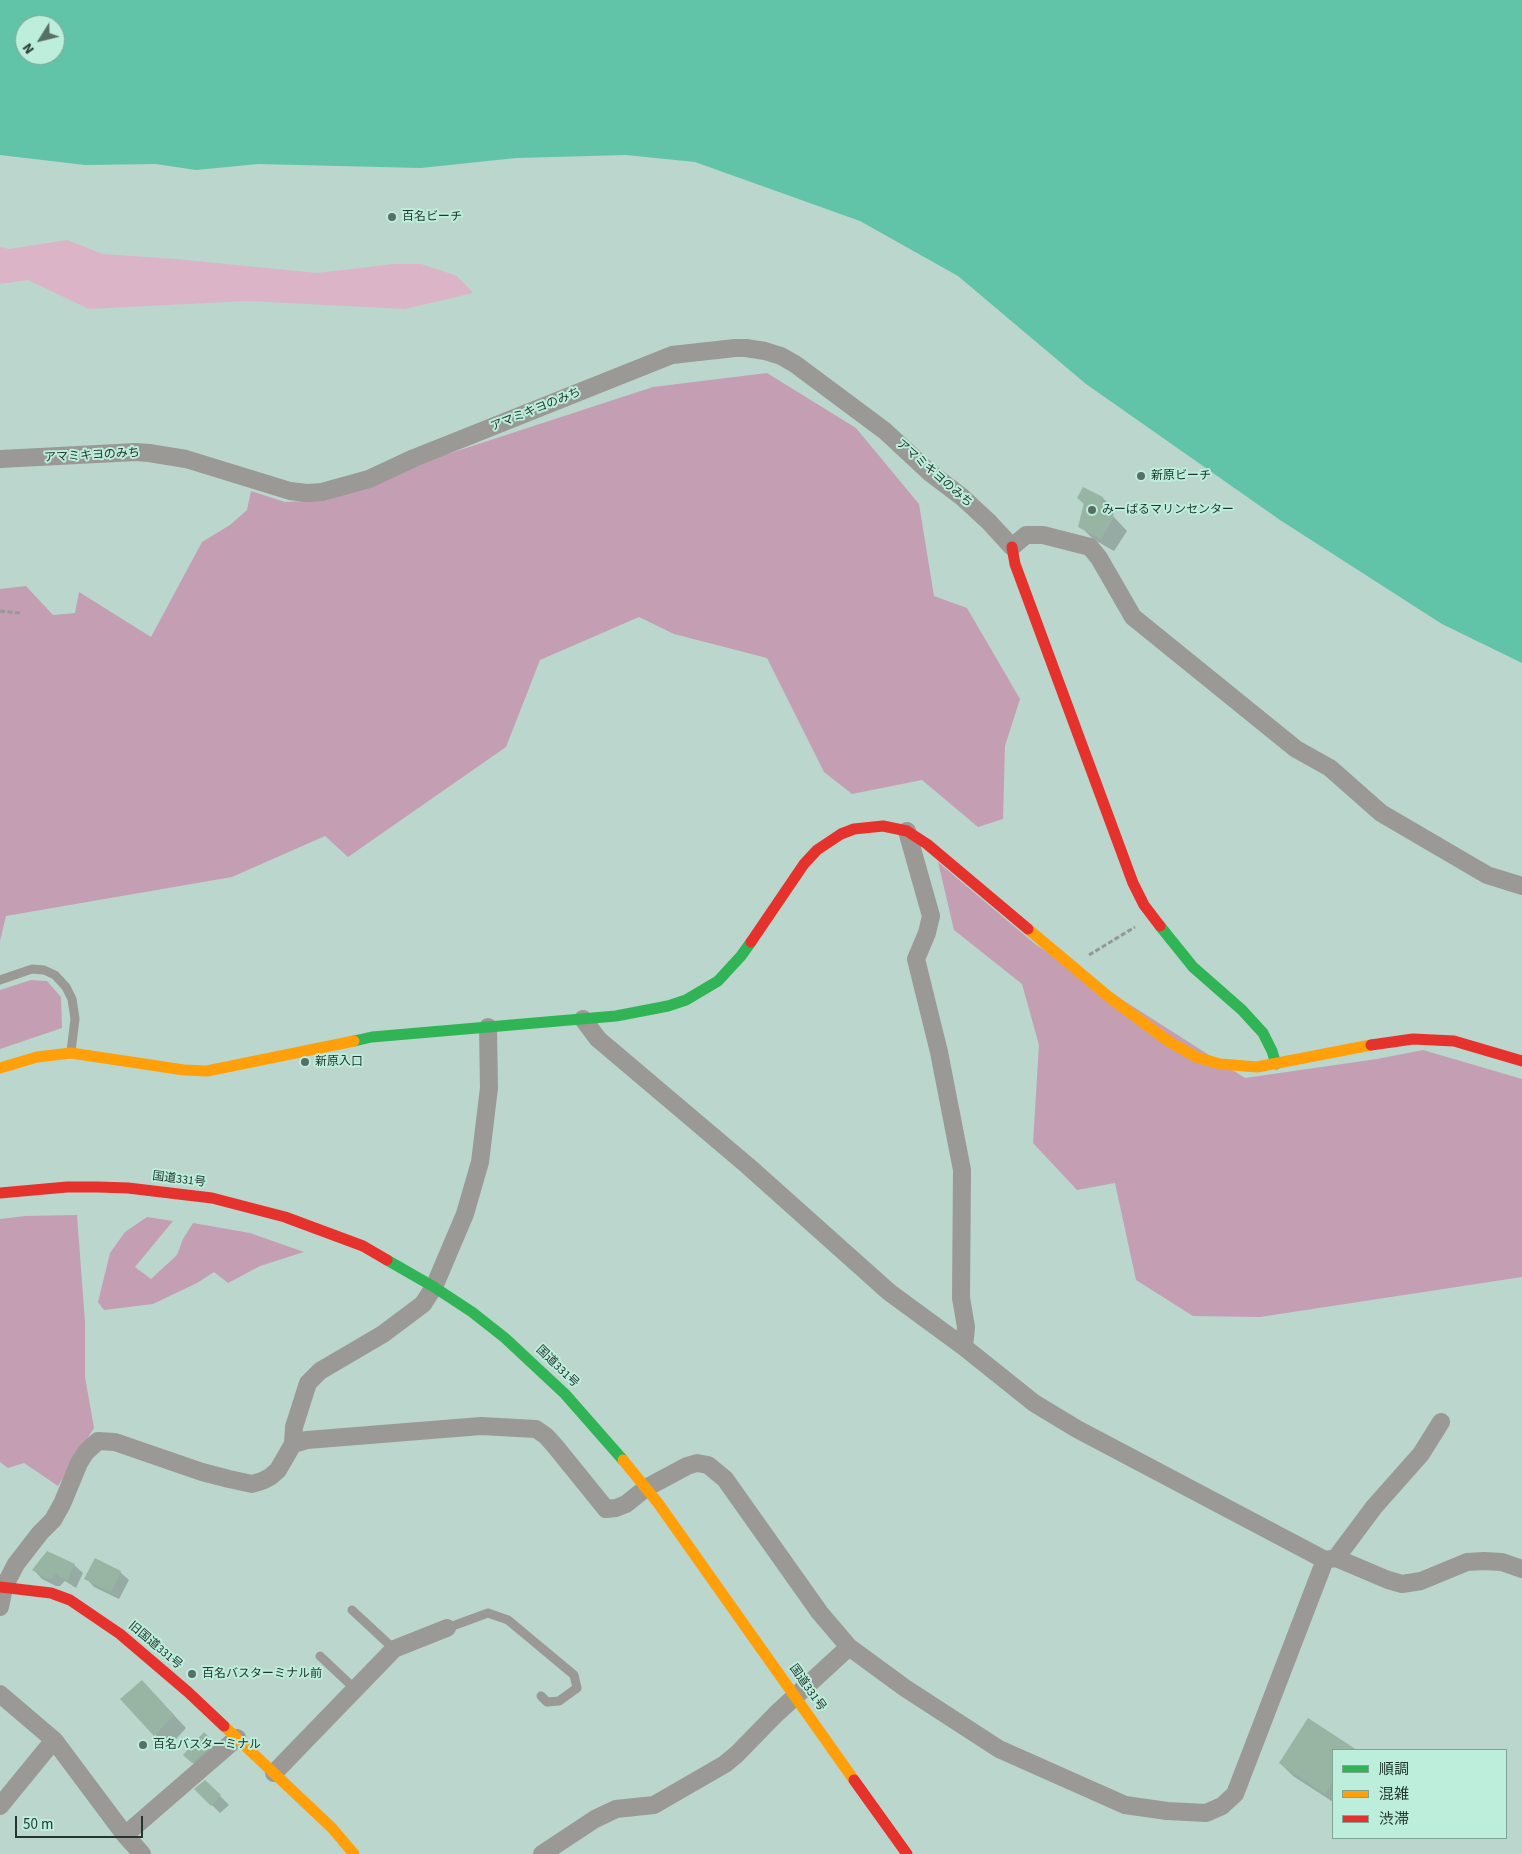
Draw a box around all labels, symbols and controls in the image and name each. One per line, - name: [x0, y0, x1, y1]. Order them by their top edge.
- north arrow: [15, 15, 65, 65]
- text: N: [18, 39, 40, 58]
- place label: 百名ビーチ: [402, 210, 462, 224]
- marker: 百名ビーチ: [386, 211, 398, 223]
- street label: アマミキヨのみち: [489, 385, 583, 435]
- street label: アマミキヨのみち: [893, 437, 975, 511]
- street label: アマミキヨのみち: [44, 446, 140, 466]
- place label: 新原ビーチ: [1151, 469, 1211, 483]
- marker: 新原ビーチ: [1135, 470, 1147, 482]
- place label: みーばるマリンセンター: [1102, 503, 1234, 517]
- marker: みーばるマリンセンター: [1086, 504, 1098, 516]
- place label: 新原入口: [315, 1055, 363, 1069]
- marker: 新原入口: [299, 1056, 311, 1068]
- street label: 国道331号: [151, 1170, 207, 1190]
- street label: 国道331号: [533, 1343, 581, 1391]
- street label: 旧国道331号: [125, 1619, 185, 1673]
- street label: 国道331号: [786, 1662, 828, 1714]
- place label: 百名バスターミナル前: [202, 1667, 322, 1681]
- marker: 百名バスターミナル前: [186, 1668, 198, 1680]
- place label: 百名バスターミナル: [153, 1738, 261, 1752]
- marker: 百名バスターミナル: [137, 1739, 149, 1751]
- legend: [1332, 1749, 1507, 1839]
- text: 順調: [1379, 1759, 1409, 1780]
- text: 混雑: [1379, 1784, 1409, 1805]
- scale bar: [18, 1806, 145, 1838]
- text: 渋滞: [1379, 1809, 1409, 1830]
- text: 50 m: [23, 1814, 53, 1835]

